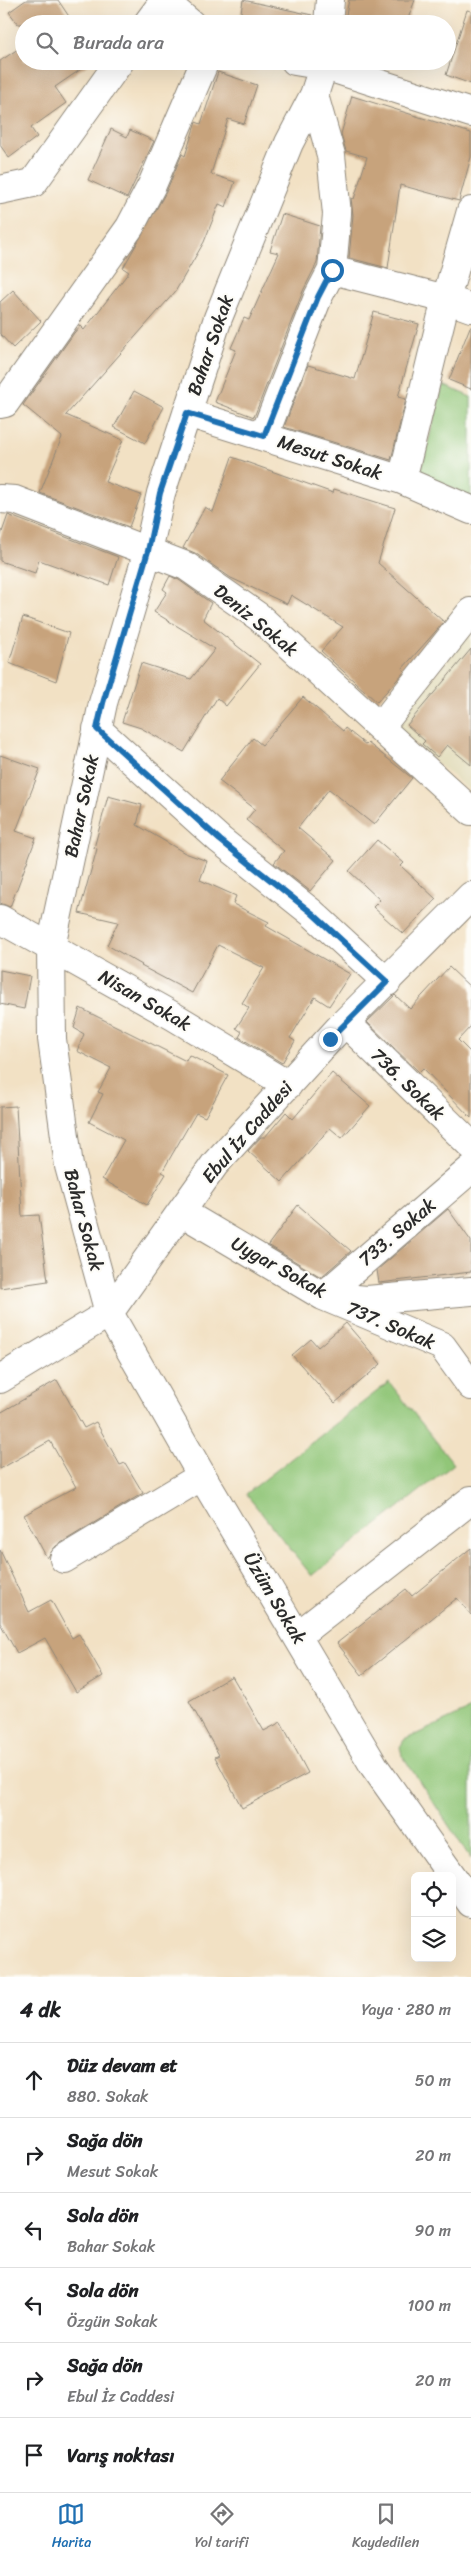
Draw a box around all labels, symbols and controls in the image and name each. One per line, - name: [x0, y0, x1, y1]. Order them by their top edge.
- search box: [15, 15, 456, 70]
- text: Burada ara: [73, 26, 164, 59]
- icon: search: [33, 29, 61, 57]
- route start: [321, 259, 344, 282]
- street label: Bahar Sokak: [177, 289, 243, 400]
- street label: Mesut Sokak: [273, 425, 388, 490]
- street label: Deniz Sokak: [206, 575, 307, 665]
- street label: Bahar Sokak: [54, 750, 108, 861]
- street label: Nisan Sokak: [92, 960, 199, 1040]
- route end: [319, 1028, 342, 1051]
- street label: 736. Sokak: [363, 1039, 453, 1129]
- street label: Ebul İz Caddesi: [193, 1073, 302, 1191]
- street label: Bahar Sokak: [54, 1165, 114, 1276]
- street label: 733. Sokak: [351, 1189, 443, 1275]
- street label: Uygar Sokak: [225, 1227, 333, 1307]
- street label: 737. Sokak: [341, 1291, 441, 1359]
- street label: Üzüm Sokak: [234, 1546, 316, 1651]
- map controls: [411, 1872, 456, 1962]
- button: locate: [411, 1872, 456, 1917]
- button: layers: [411, 1917, 456, 1962]
- text: 4 dk: [20, 1991, 61, 2029]
- text: Yaya · 280 m: [361, 1995, 451, 2024]
- text: Düz devam et: [67, 2049, 178, 2082]
- icon: ahead: [20, 2066, 48, 2094]
- text: 50 m: [415, 2066, 451, 2095]
- text: 880. Sokak: [67, 2082, 149, 2111]
- text: Sağa dön: [67, 2124, 142, 2157]
- icon: right: [20, 2141, 48, 2169]
- text: 20 m: [415, 2141, 451, 2170]
- text: Mesut Sokak: [67, 2157, 158, 2186]
- text: Sola dön: [67, 2199, 138, 2232]
- icon: left: [20, 2216, 48, 2244]
- text: 90 m: [415, 2216, 451, 2245]
- text: Bahar Sokak: [67, 2232, 155, 2261]
- text: Sola dön: [67, 2274, 138, 2307]
- icon: left: [20, 2291, 48, 2319]
- text: 100 m: [407, 2291, 451, 2320]
- text: Özgün Sokak: [67, 2307, 158, 2336]
- text: Sağa dön: [67, 2349, 142, 2382]
- icon: right: [20, 2366, 48, 2394]
- text: 20 m: [415, 2366, 451, 2395]
- text: Ebul İz Caddesi: [67, 2382, 174, 2411]
- text: Varış noktası: [67, 2439, 174, 2472]
- icon: arrive: [20, 2441, 48, 2469]
- tab: Harita: [52, 2500, 91, 2555]
- tab: Yol tarifi: [195, 2500, 249, 2555]
- tab: Kaydedilen: [352, 2500, 419, 2555]

